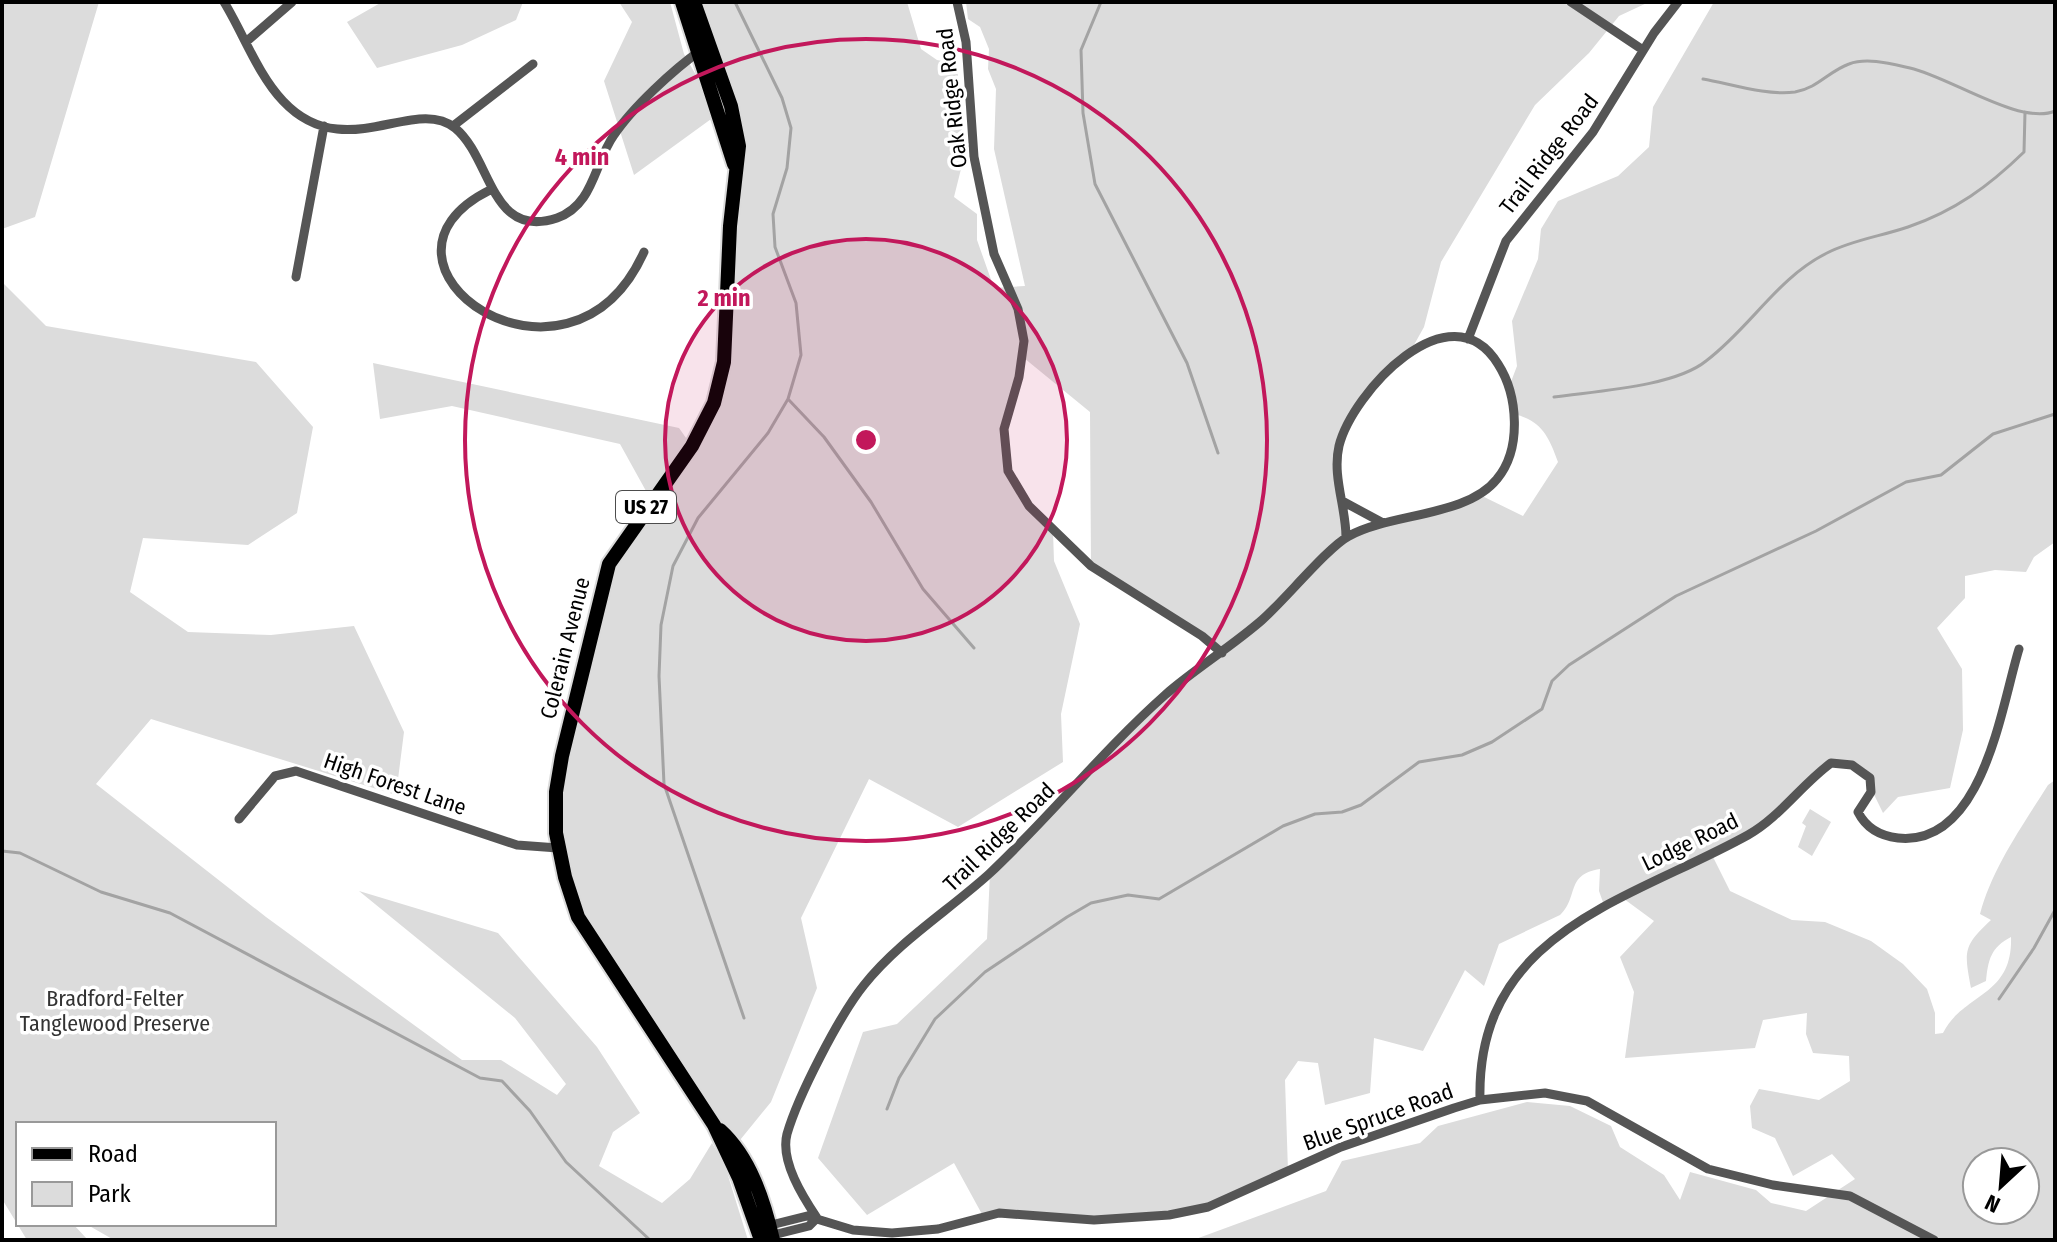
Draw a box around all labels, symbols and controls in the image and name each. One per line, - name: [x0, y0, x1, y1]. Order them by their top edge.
- street label: Oak Ridge Road: [931, 27, 973, 169]
- street label: Trail Ridge Road: [1494, 89, 1604, 219]
- text: 4 min: [555, 143, 609, 171]
- text: 2 min: [696, 284, 751, 312]
- centre of rings: [852, 426, 880, 454]
- road number: US 27: [616, 491, 676, 523]
- street label: Colerain Avenue: [534, 574, 596, 722]
- street label: High Forest Lane: [320, 747, 470, 821]
- street label: Trail Ridge Road: [938, 777, 1060, 897]
- street label: Lodge Road: [1637, 807, 1743, 877]
- park label: Bradford-Felter Tanglewood Preserve: [20, 985, 210, 1037]
- street label: Blue Spruce Road: [1299, 1077, 1457, 1157]
- legend: [16, 1122, 276, 1226]
- text: Road: [88, 1140, 138, 1168]
- north arrow: [1961, 1146, 2041, 1226]
- text: Park: [88, 1180, 131, 1208]
- text: N: [1981, 1189, 2004, 1219]

